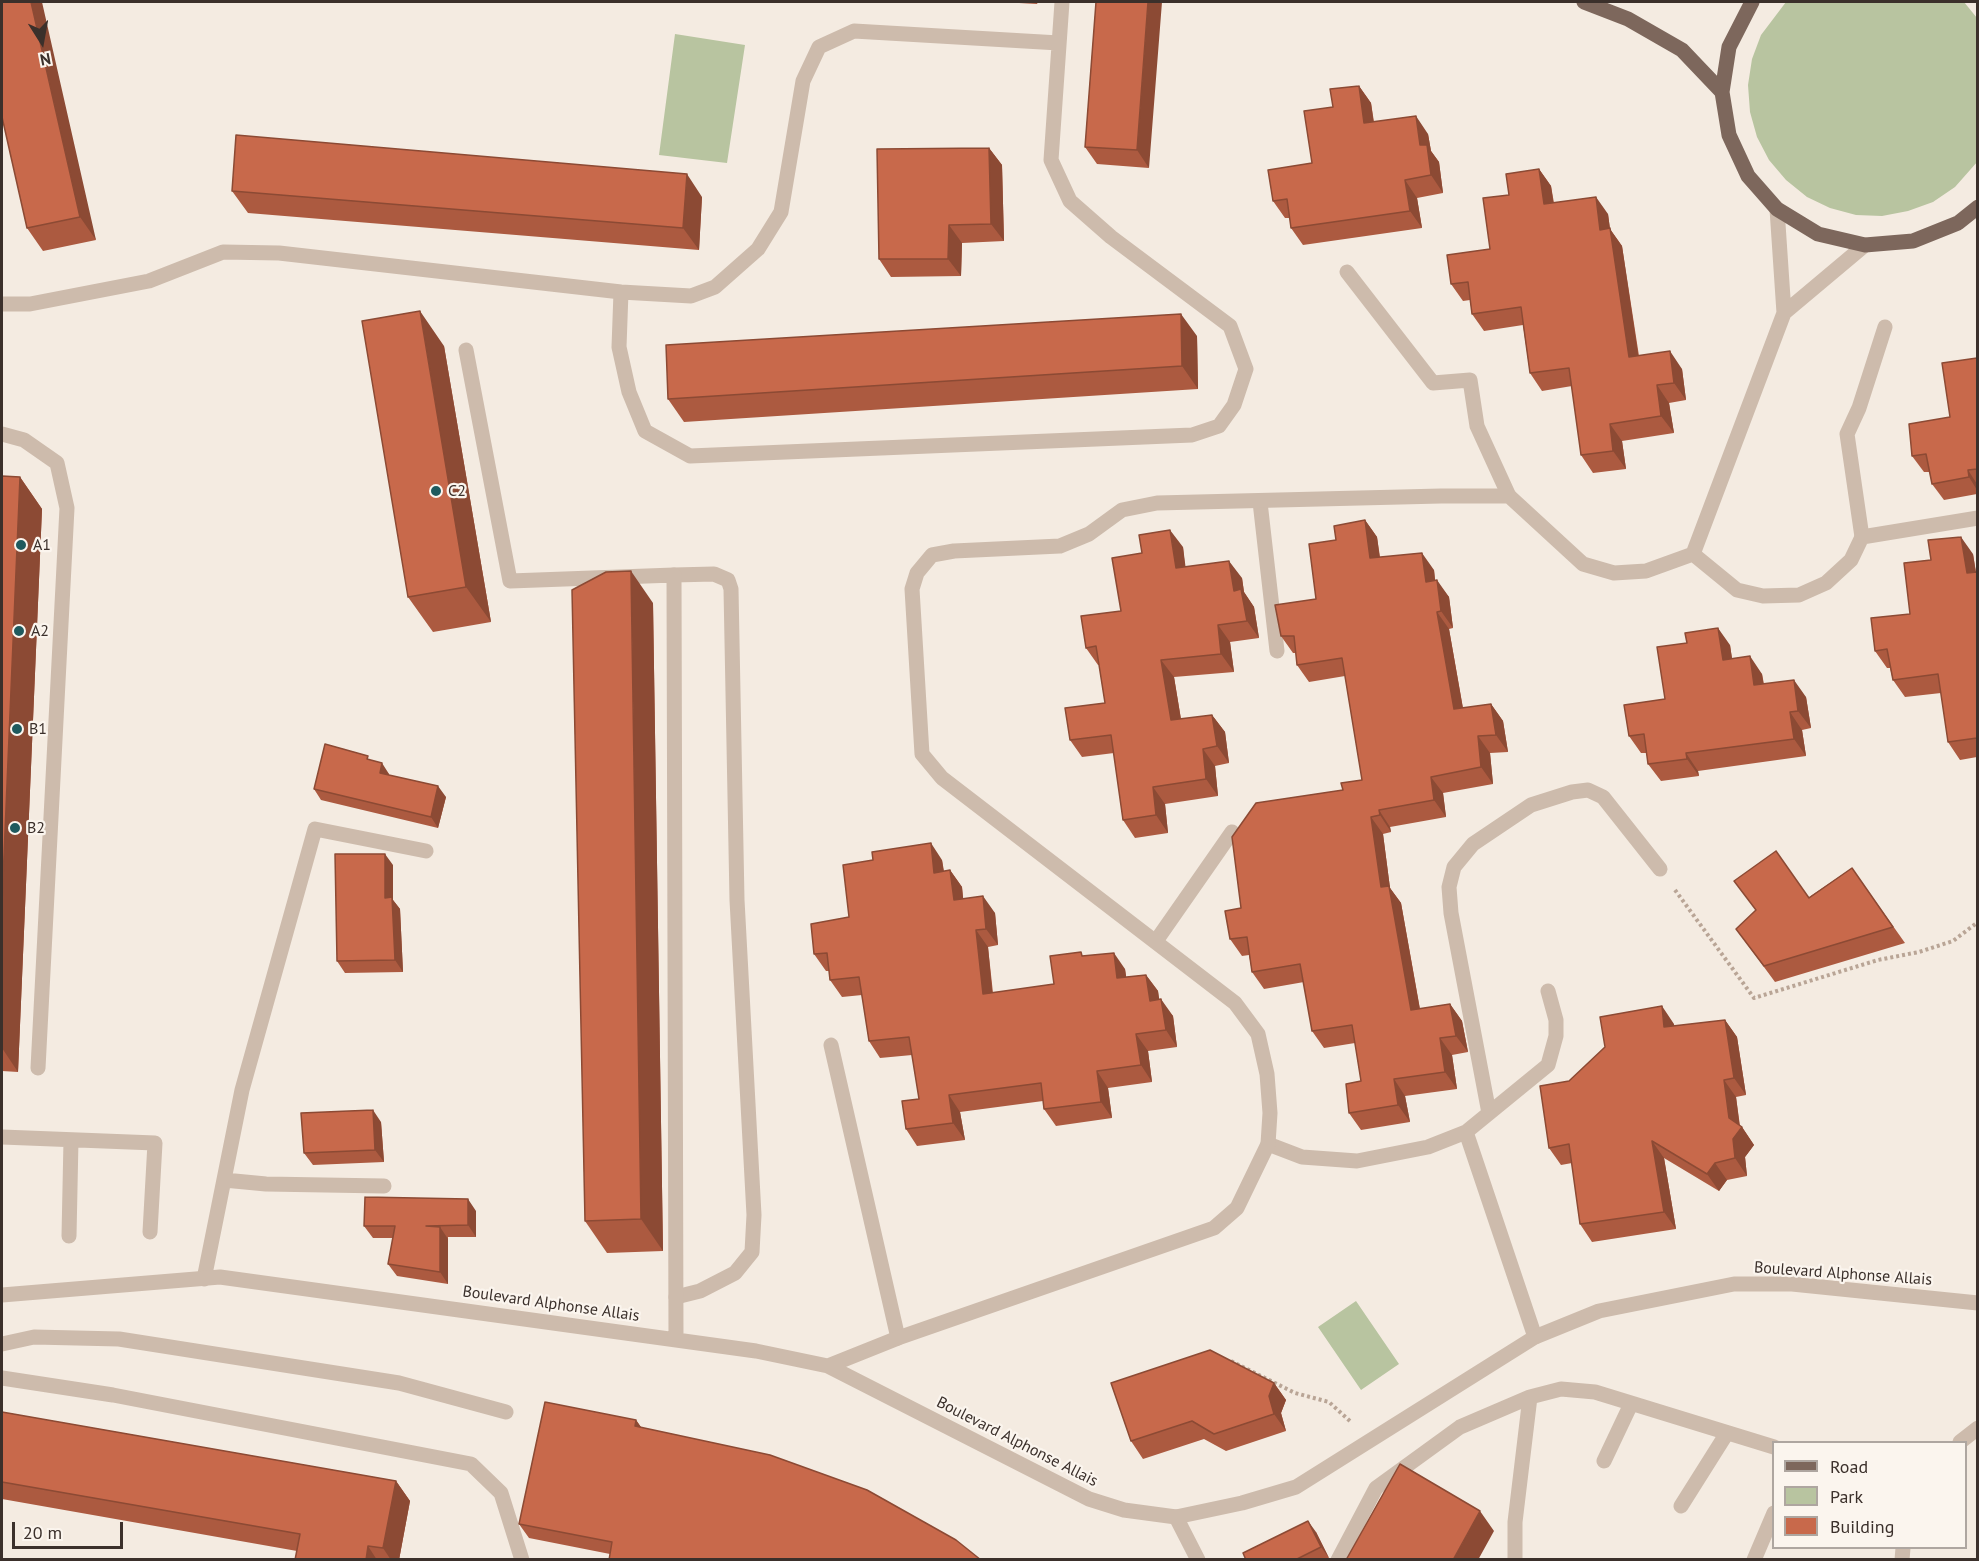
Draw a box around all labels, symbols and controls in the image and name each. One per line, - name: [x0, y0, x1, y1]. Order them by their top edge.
- north arrow: [12, 12, 72, 72]
- text: N: [38, 49, 53, 70]
- place label: C2: [448, 481, 466, 501]
- marker: C2: [429, 484, 443, 498]
- place label: A1: [33, 535, 51, 555]
- marker: A1: [14, 538, 28, 552]
- place label: A2: [31, 621, 49, 641]
- marker: A2: [12, 624, 26, 638]
- place label: B1: [29, 719, 47, 739]
- marker: B1: [10, 722, 24, 736]
- place label: B2: [27, 818, 45, 838]
- marker: B2: [8, 821, 22, 835]
- street label: Boulevard Alphonse Allais: [1753, 1258, 1933, 1290]
- street label: Boulevard Alphonse Allais: [461, 1282, 641, 1326]
- street label: Boulevard Alphonse Allais: [933, 1393, 1101, 1491]
- legend: [1772, 1441, 1967, 1549]
- text: Road: [1830, 1455, 1868, 1478]
- text: Park: [1830, 1485, 1863, 1508]
- scale bar: [15, 1510, 126, 1548]
- text: Building: [1830, 1515, 1894, 1538]
- text: 20 m: [23, 1521, 62, 1544]

